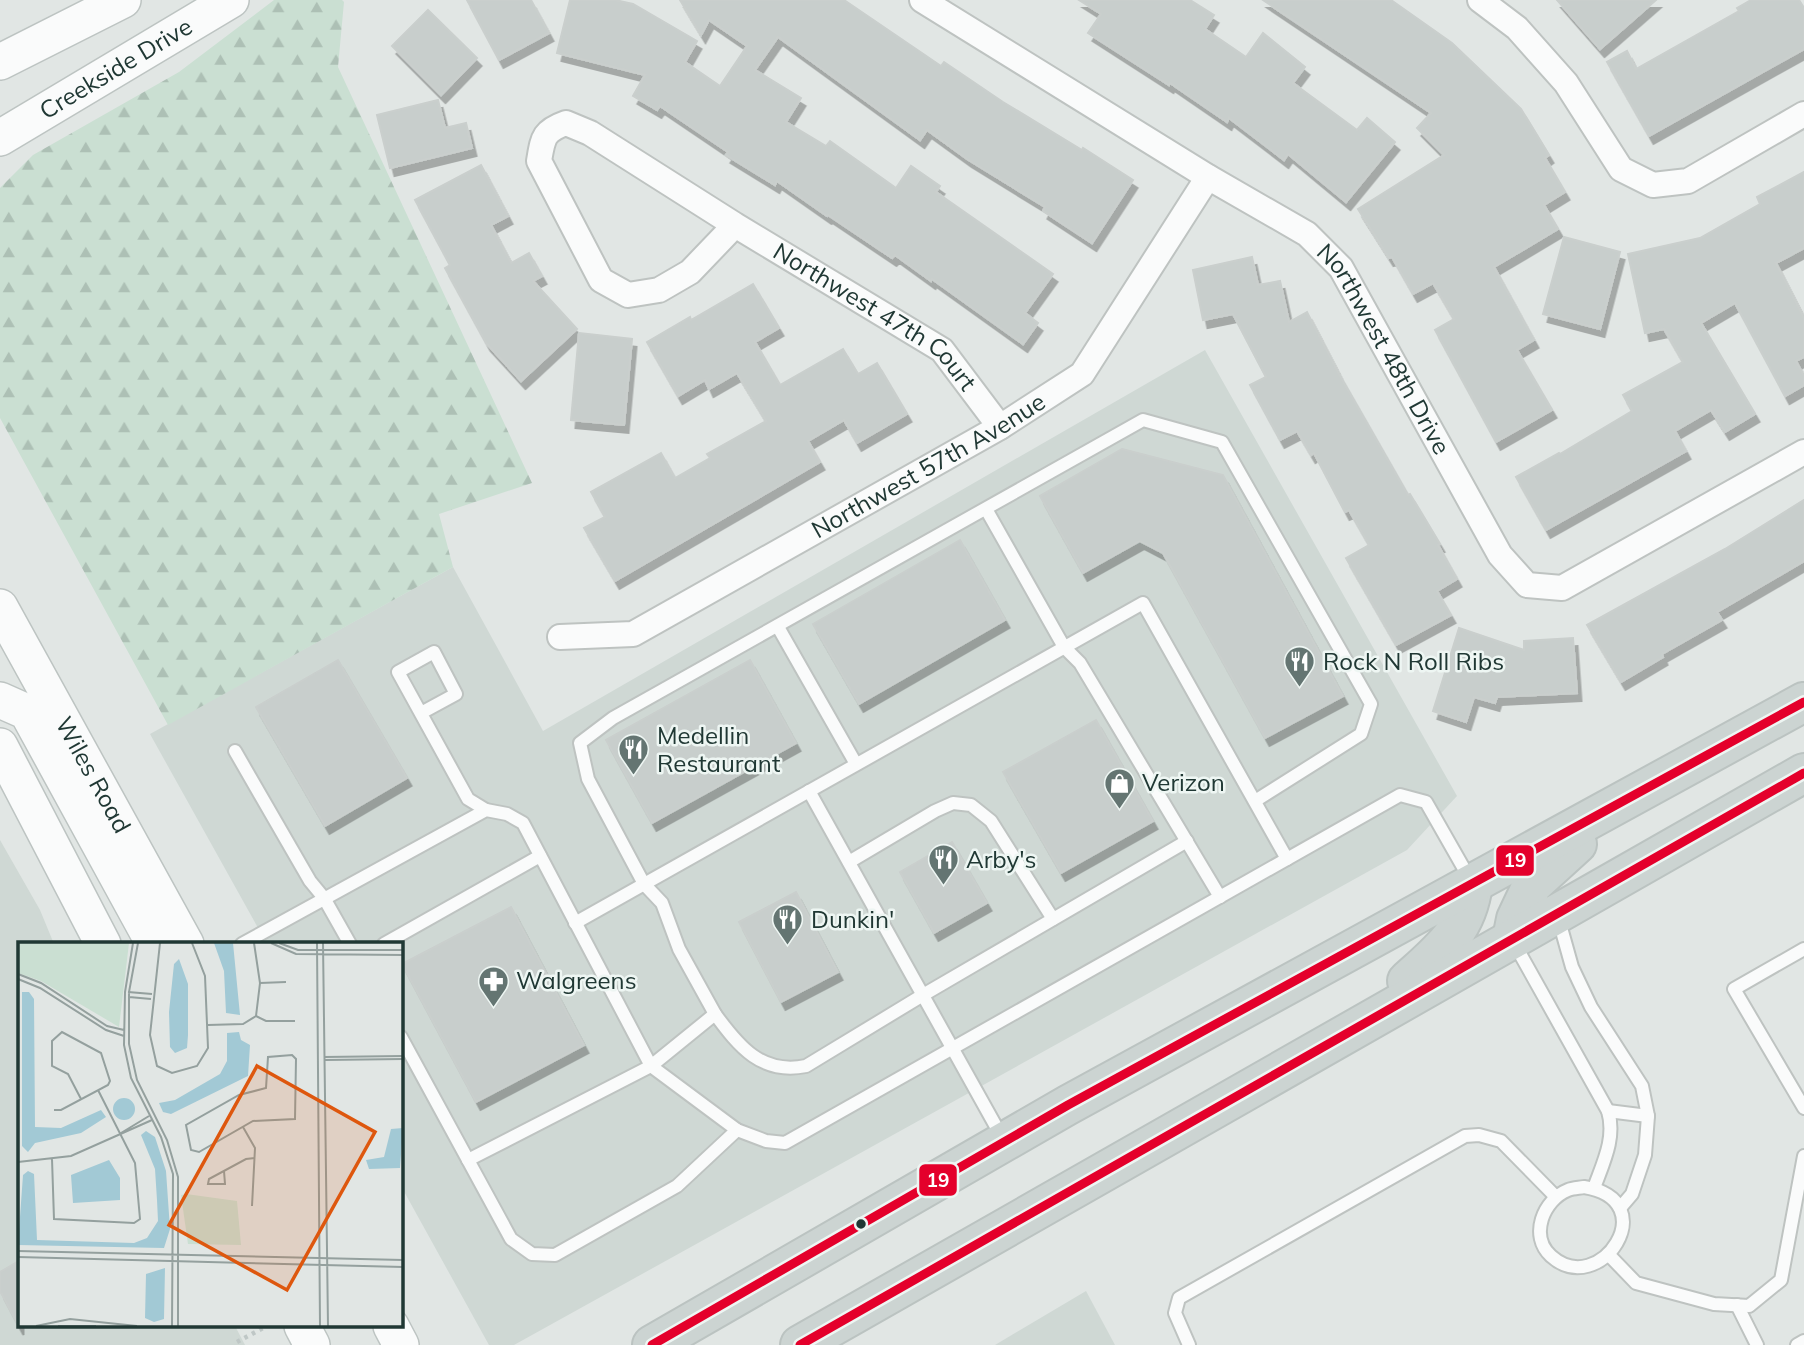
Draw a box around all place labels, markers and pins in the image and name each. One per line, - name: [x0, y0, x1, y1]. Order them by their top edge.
- restaurant icon: Rock N Roll Ribs: [1283, 645, 1317, 689]
- place label: Rock N Roll Ribs: [1323, 646, 1504, 676]
- place label: Medellin Restaurant: [657, 720, 780, 778]
- restaurant icon: Medellin Restaurant: [617, 733, 651, 777]
- shop icon: Verizon: [1102, 766, 1136, 810]
- place label: Verizon: [1142, 767, 1225, 797]
- restaurant icon: Arby's: [926, 843, 960, 887]
- place label: Arby's: [966, 844, 1037, 874]
- restaurant icon: Dunkin': [771, 903, 805, 947]
- place label: Dunkin': [811, 904, 894, 934]
- pharmacy icon: Walgreens: [476, 964, 510, 1008]
- place label: Walgreens: [516, 965, 637, 995]
- unlabelled marker: [854, 1217, 868, 1231]

